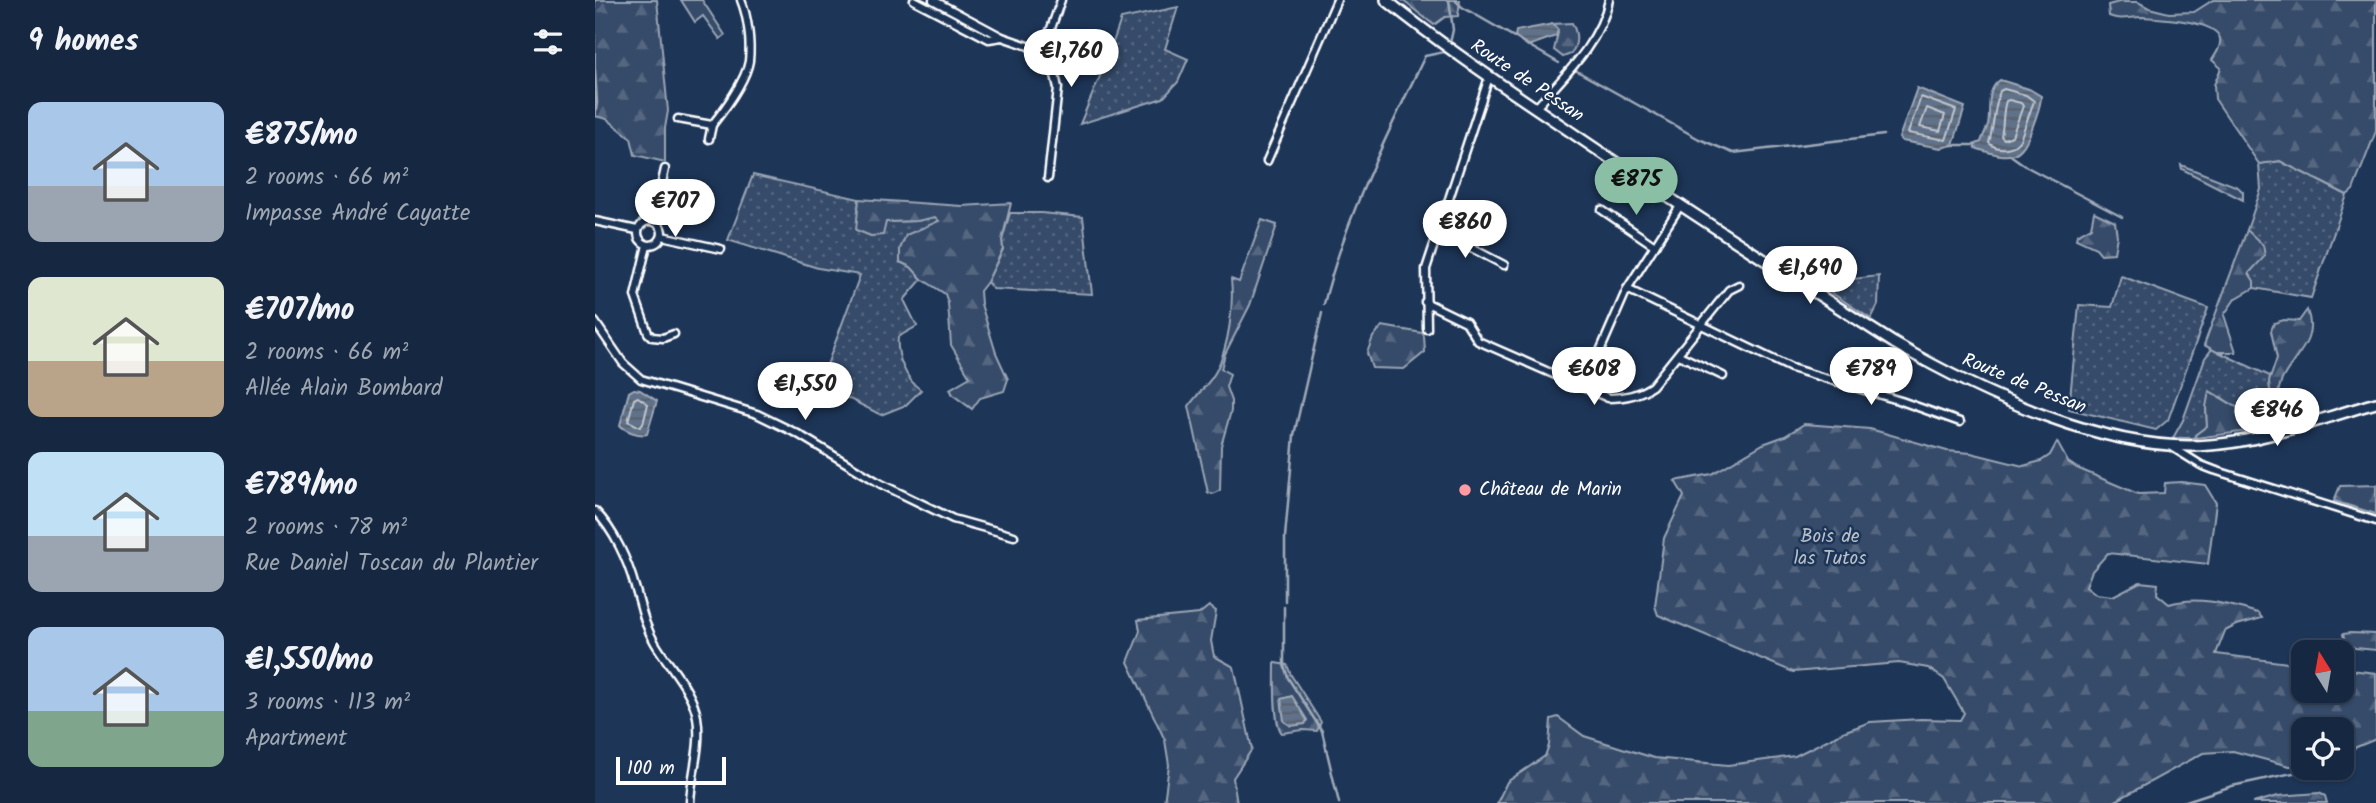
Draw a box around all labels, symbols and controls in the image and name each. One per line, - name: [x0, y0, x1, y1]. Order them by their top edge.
- text: 9 homes: [28, 18, 139, 66]
- icon: filters: [529, 23, 567, 61]
- pin: €1,760: [1014, 29, 1128, 89]
- street label: Route de Pessan: [1464, 32, 1590, 130]
- text: €1,760: [1040, 34, 1102, 70]
- text: €875/mo: [245, 112, 358, 160]
- icon: home: [84, 130, 168, 214]
- pin: €875: [1595, 158, 1677, 217]
- text: 2 rooms · 66 m²: [245, 160, 408, 196]
- text: €875: [1611, 162, 1661, 198]
- pin: €707: [634, 180, 716, 239]
- text: €707: [651, 184, 699, 220]
- text: Impasse André Cayatte: [245, 196, 470, 232]
- pin: €860: [1424, 201, 1506, 260]
- text: €860: [1439, 205, 1491, 241]
- pin: €1,690: [1753, 246, 1867, 306]
- text: €1,690: [1778, 251, 1842, 287]
- text: €707/mo: [245, 287, 354, 335]
- icon: home: [84, 305, 168, 389]
- text: 2 rooms · 66 m²: [245, 335, 408, 371]
- street label: Route de Pessan: [1957, 345, 2091, 423]
- pin: €608: [1553, 348, 1635, 407]
- pin: €789: [1830, 348, 1912, 407]
- text: €608: [1568, 352, 1620, 388]
- text: €789: [1846, 352, 1896, 388]
- pin: €1,550: [748, 362, 862, 422]
- text: €1,550: [774, 367, 836, 403]
- text: Allée Alain Bombard: [245, 371, 443, 407]
- pin: €846: [2236, 388, 2318, 448]
- text: €846: [2250, 393, 2304, 429]
- text: €789/mo: [245, 462, 358, 510]
- place label: Château de Marin: [1479, 475, 1622, 505]
- icon: home: [84, 480, 168, 564]
- marker: Château de Marin: [1457, 482, 1473, 498]
- text: 2 rooms · 78 m²: [245, 510, 407, 546]
- park label: Bois de las Tutos: [1794, 522, 1866, 574]
- text: Rue Daniel Toscan du Plantier: [245, 546, 538, 582]
- text: €1,550/mo: [245, 637, 373, 685]
- north arrow: [2291, 640, 2354, 704]
- map controls: [2291, 640, 2354, 780]
- icon: home: [84, 655, 168, 739]
- text: 3 rooms · 113 m²: [245, 685, 410, 721]
- button: locate: [2291, 717, 2354, 780]
- text: Apartment: [245, 721, 347, 757]
- scale bar: [616, 754, 726, 786]
- text: 100 m: [627, 754, 675, 784]

